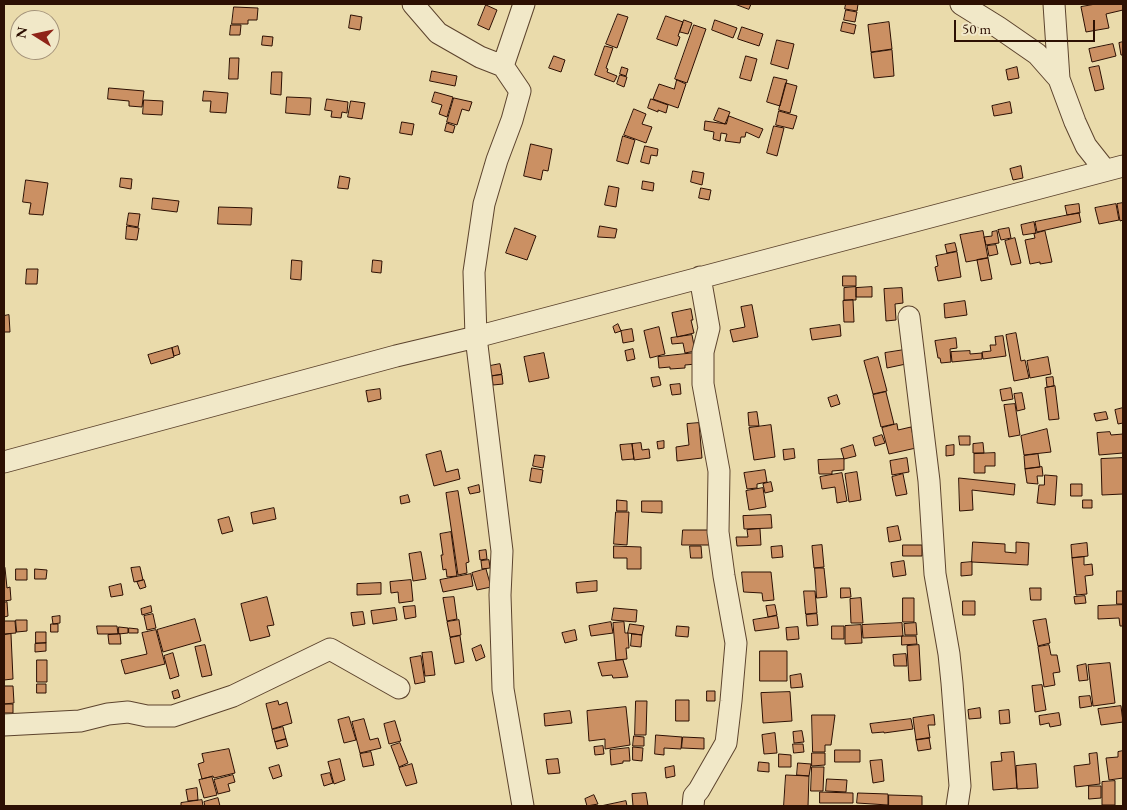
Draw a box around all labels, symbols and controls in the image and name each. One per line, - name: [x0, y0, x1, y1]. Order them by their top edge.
- north arrow: [10, 10, 60, 60]
- scale bar: [957, 10, 1098, 42]
- text: 50 m: [962, 19, 991, 38]
- text: N: [11, 25, 31, 40]

